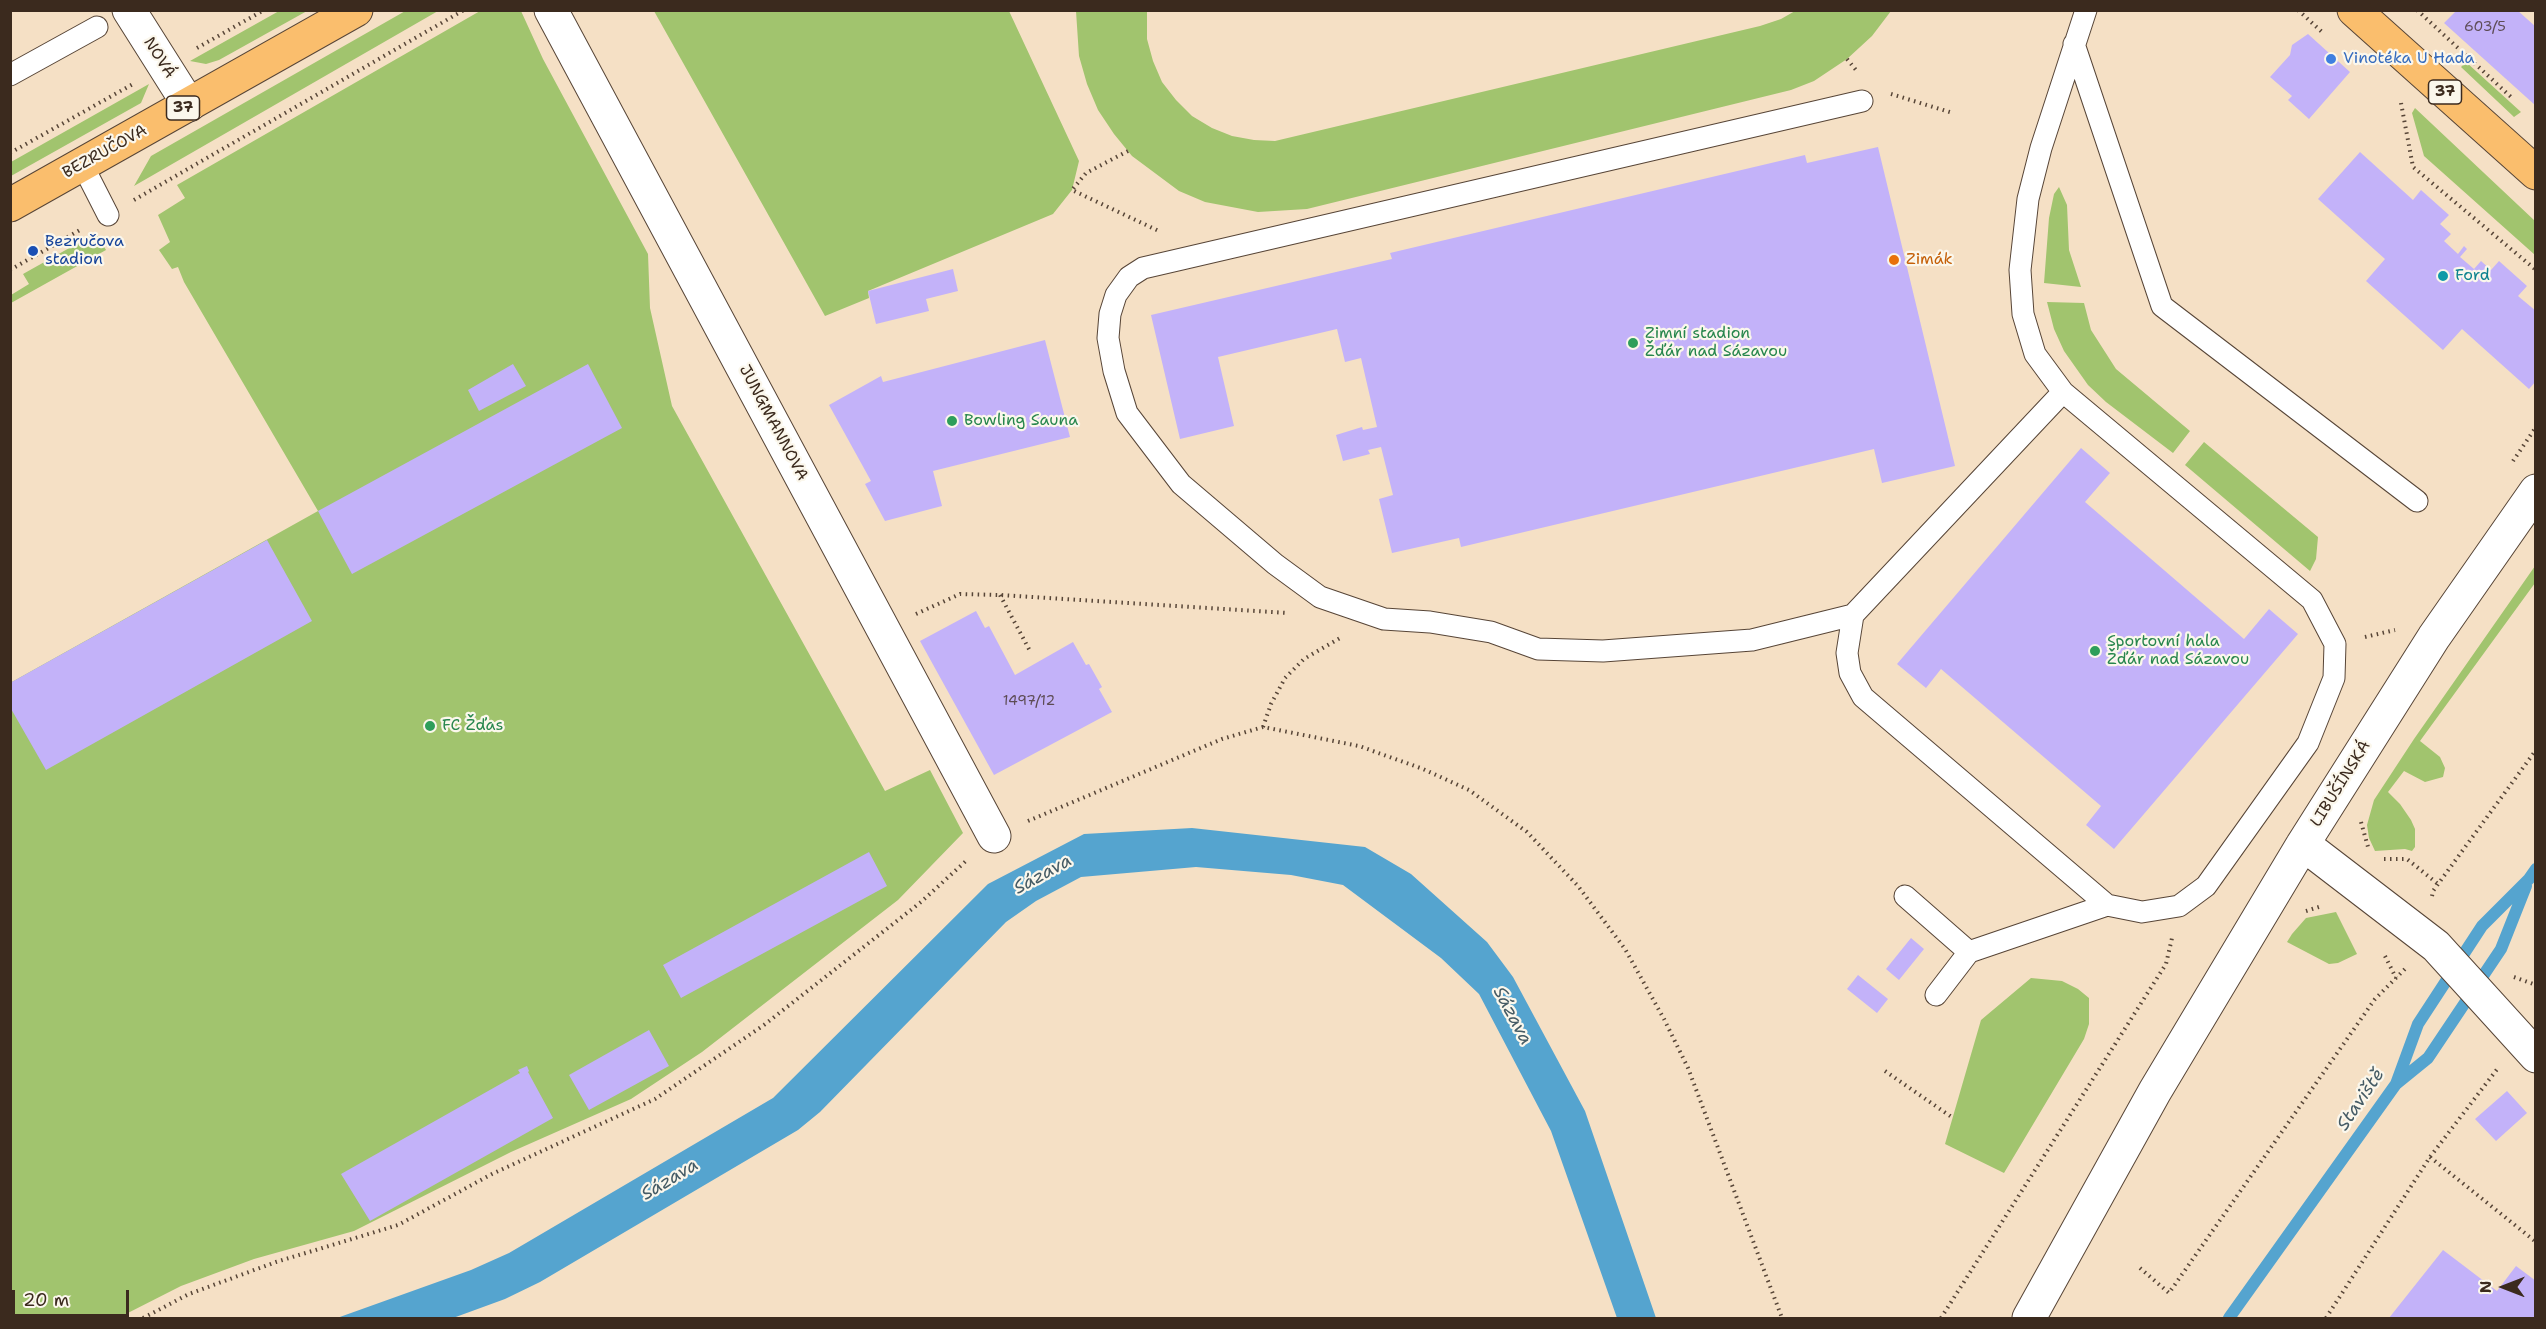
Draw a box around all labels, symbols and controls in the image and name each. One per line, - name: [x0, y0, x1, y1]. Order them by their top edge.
- house number: 603/5: [2464, 19, 2506, 35]
- street label: NOVÁ: [139, 34, 179, 82]
- place label: Vinotéka U Hada: [2343, 49, 2475, 69]
- marker: Vinotéka U Hada: [2324, 52, 2338, 66]
- road number: 37: [2428, 80, 2462, 104]
- road number: 37: [166, 96, 200, 120]
- street label: BEZRUČOVA: [60, 121, 150, 183]
- place label: Bezručova stadion: [45, 232, 124, 270]
- marker: Bezručova stadion: [26, 244, 40, 258]
- place label: Zimák: [1906, 250, 1953, 270]
- marker: Zimák: [1887, 253, 1901, 267]
- place label: Ford: [2455, 266, 2490, 286]
- marker: Ford: [2436, 269, 2450, 283]
- place label: Zimní stadion Žďár nad Sázavou: [1645, 324, 1787, 362]
- marker: Zimní stadion Žďár nad Sázavou: [1626, 336, 1640, 350]
- street label: JUNGMANNOVA: [734, 362, 812, 484]
- place label: Bowling Sauna: [964, 411, 1078, 431]
- marker: Bowling Sauna: [945, 414, 959, 428]
- place label: Sportovní hala Žďár nad Sázavou: [2107, 632, 2249, 670]
- marker: Sportovní hala Žďár nad Sázavou: [2088, 644, 2102, 658]
- house number: 1497/12: [1003, 693, 1055, 709]
- place label: FC Žďas: [442, 716, 503, 736]
- marker: FC Žďas: [423, 719, 437, 733]
- street label: LIBUŠÍNSKÁ: [2307, 737, 2375, 831]
- water label: Sázava: [1010, 850, 1076, 900]
- water label: Sázava: [1488, 983, 1536, 1049]
- water label: Staviště: [2333, 1065, 2389, 1135]
- water label: Sázava: [638, 1155, 702, 1205]
- north arrow: [2474, 1257, 2534, 1317]
- scale bar: [15, 1278, 132, 1316]
- text: N: [2475, 1281, 2496, 1293]
- text: 20 m: [23, 1288, 69, 1312]

